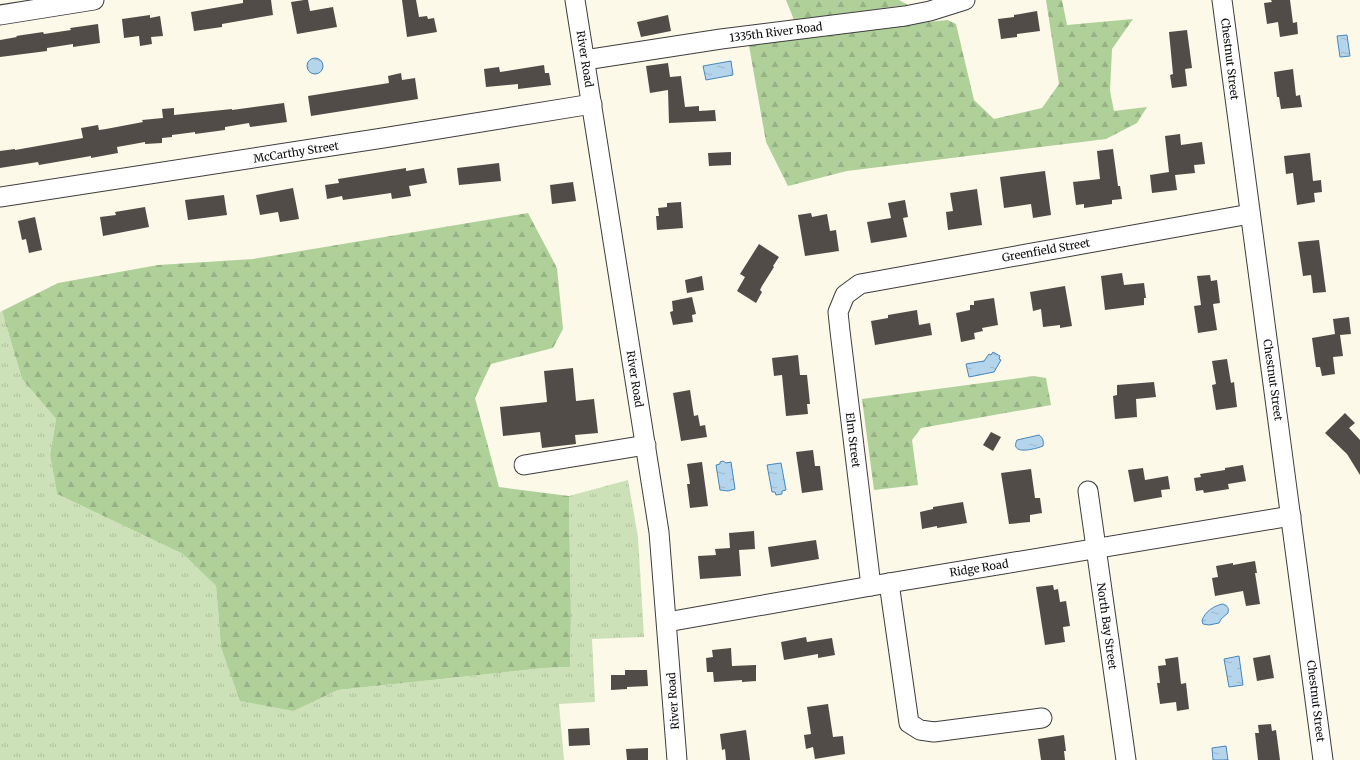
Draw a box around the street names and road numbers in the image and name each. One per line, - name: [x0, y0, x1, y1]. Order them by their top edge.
- street label: Chestnut Street: [1218, 17, 1242, 101]
- street label: 1335th River Road: [729, 19, 824, 45]
- street label: River Road: [574, 30, 596, 89]
- street label: McCarthy Street: [252, 138, 340, 166]
- street label: Greenfield Street: [1001, 235, 1092, 265]
- street label: Chestnut Street: [1260, 338, 1286, 422]
- street label: River Road: [624, 350, 646, 409]
- street label: Elm Street: [843, 412, 863, 469]
- street label: Ridge Road: [949, 556, 1010, 580]
- street label: North Bay Street: [1094, 582, 1120, 671]
- street label: Chestnut Street: [1304, 659, 1328, 743]
- street label: River Road: [664, 672, 682, 730]

